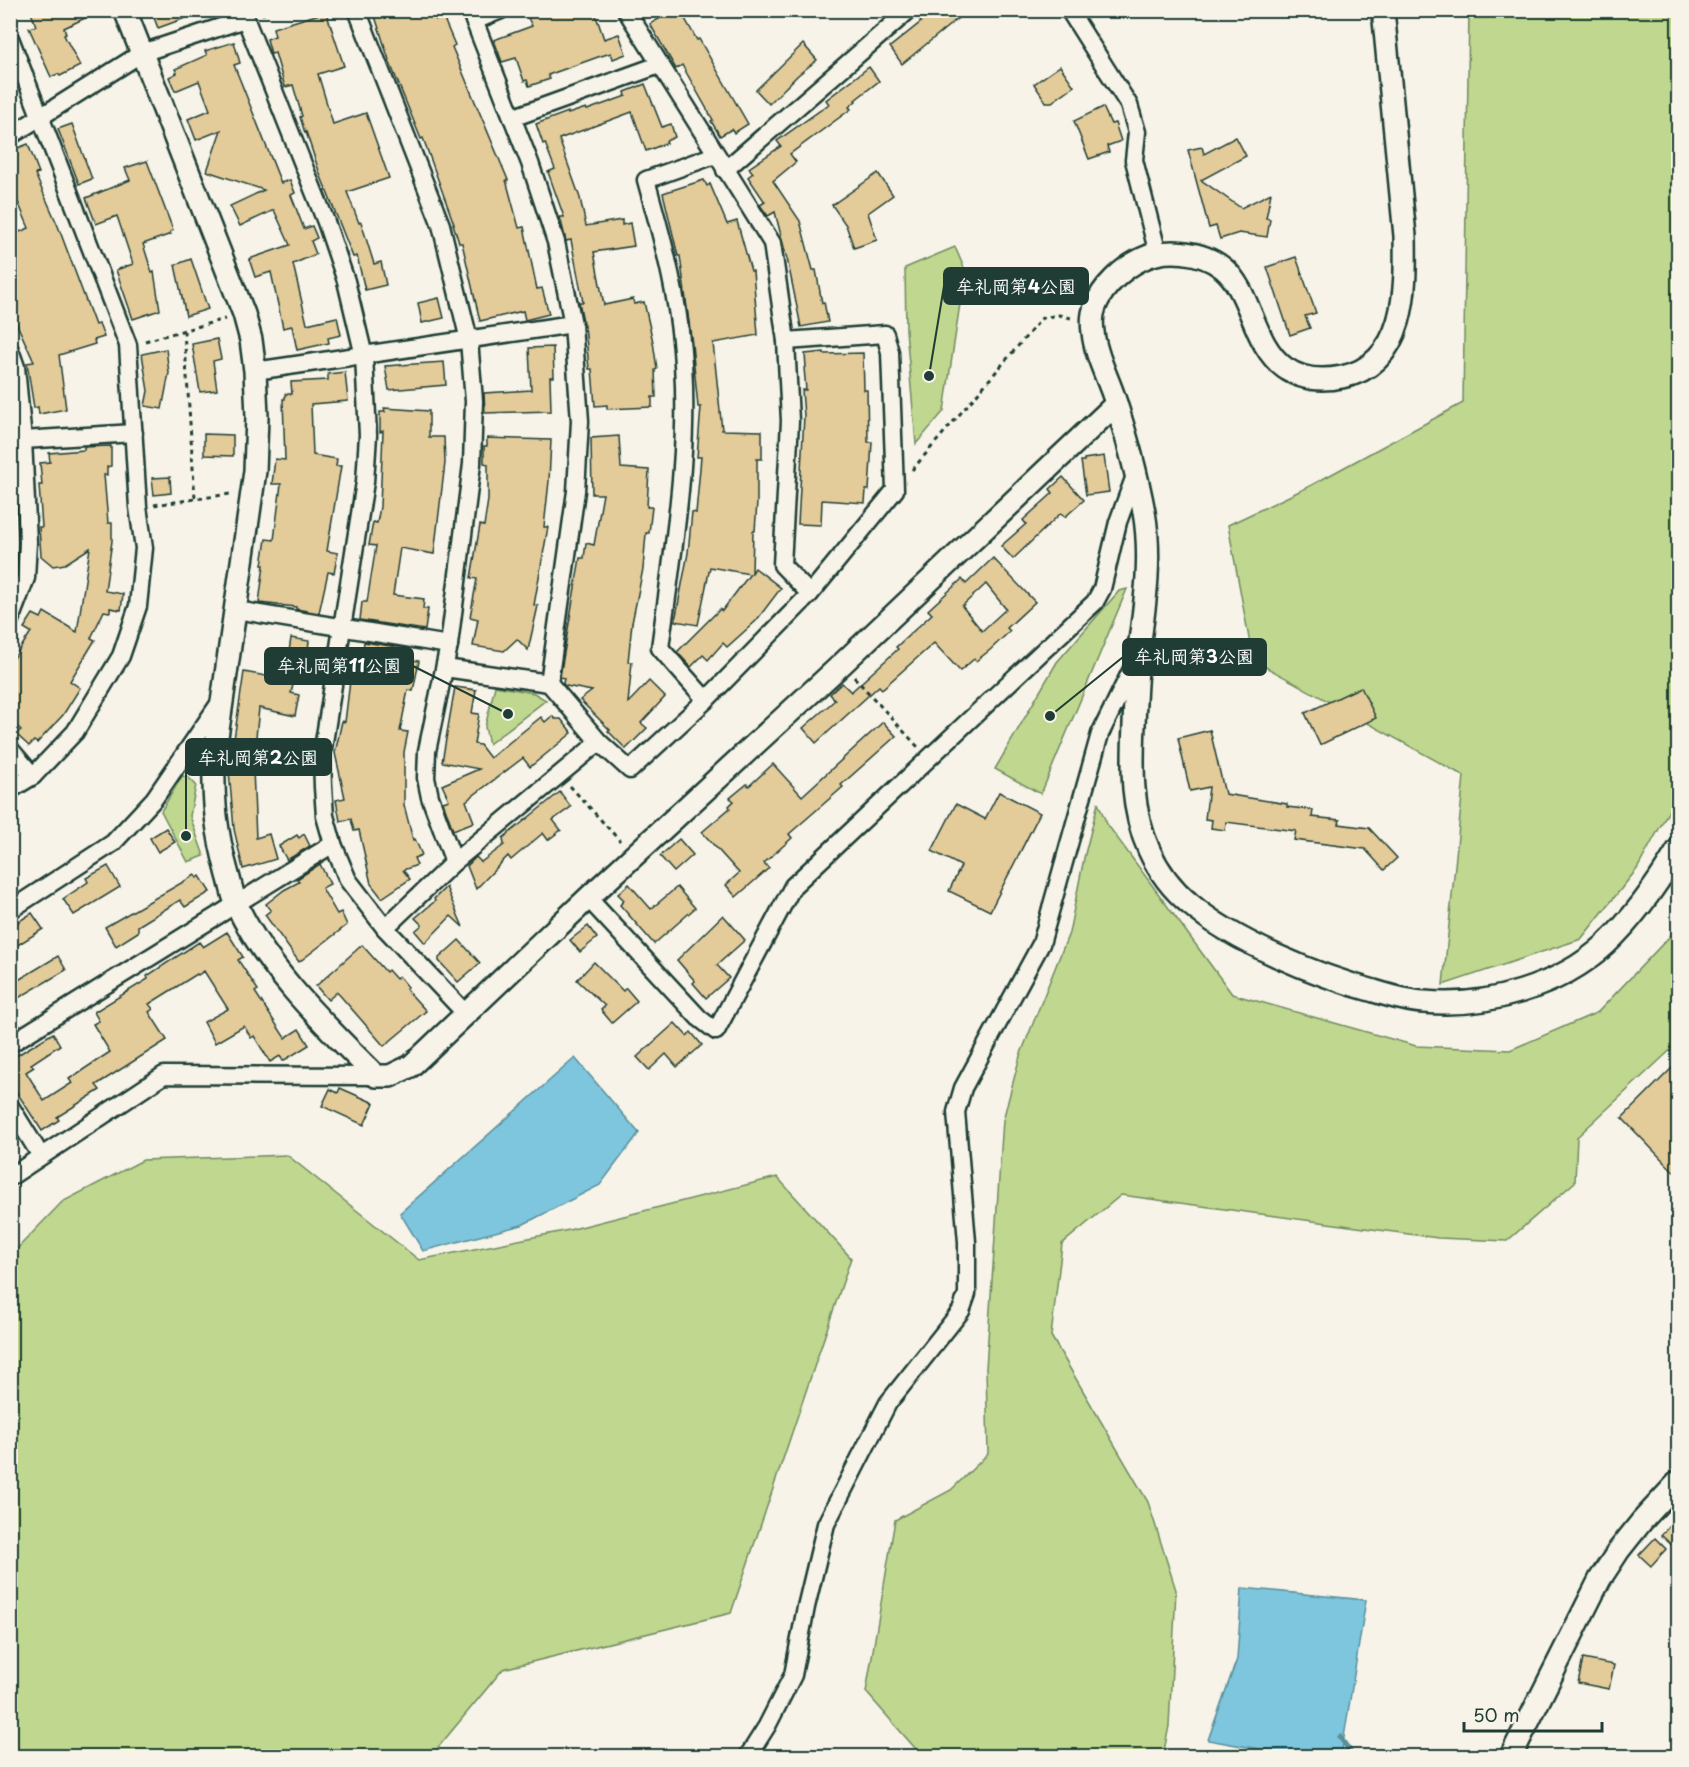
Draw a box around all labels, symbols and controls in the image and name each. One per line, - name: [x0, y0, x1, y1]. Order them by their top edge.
- callout: 牟礼岡第4公園: [944, 268, 1088, 304]
- text: 牟礼岡第4公園: [956, 272, 1076, 299]
- callout: 牟礼岡第3公園: [1123, 639, 1266, 675]
- text: 牟礼岡第3公園: [1134, 642, 1254, 669]
- callout: 牟礼岡第11公園: [265, 648, 413, 684]
- text: 牟礼岡第11公園: [277, 651, 401, 678]
- callout: 牟礼岡第2公園: [186, 739, 331, 775]
- text: 牟礼岡第2公園: [198, 743, 318, 770]
- scale bar: [1464, 1695, 1602, 1733]
- text: 50 m: [1473, 1701, 1520, 1728]

